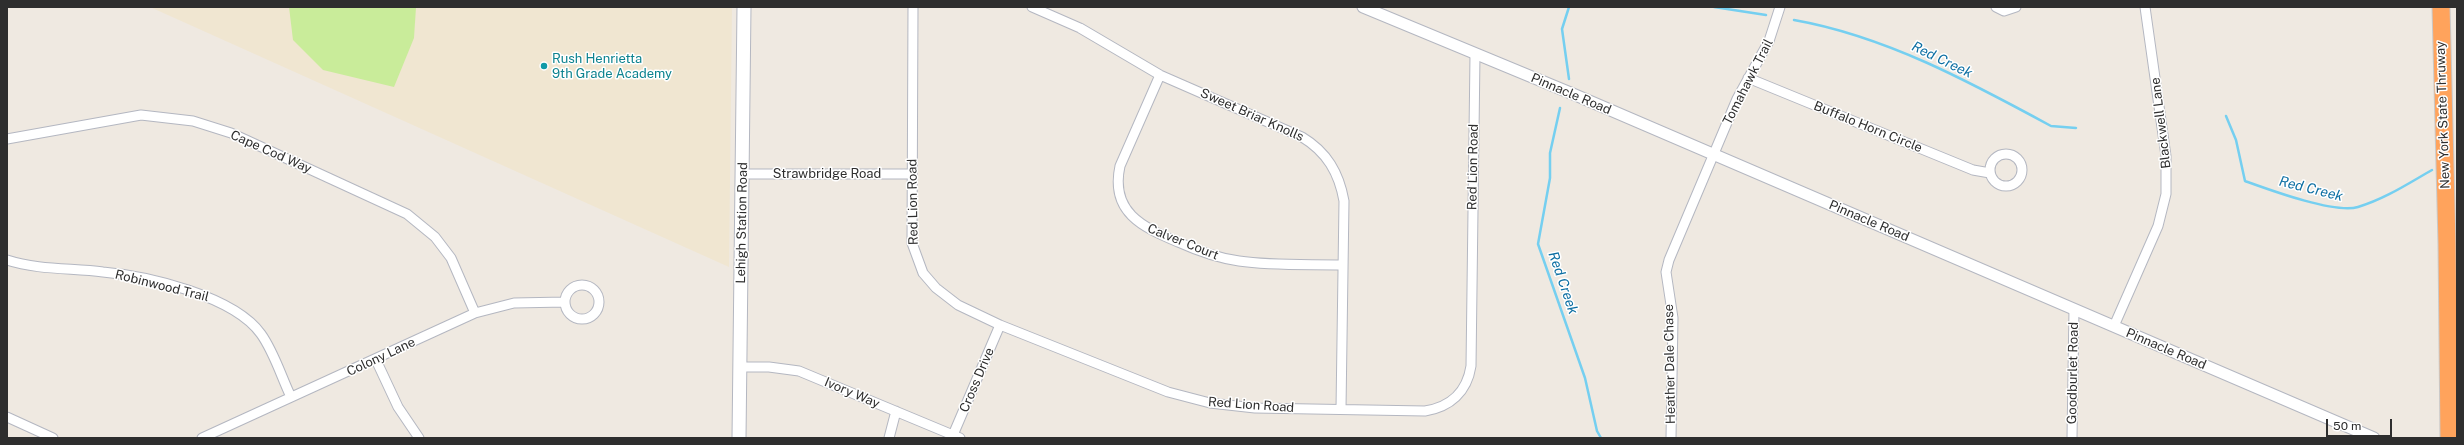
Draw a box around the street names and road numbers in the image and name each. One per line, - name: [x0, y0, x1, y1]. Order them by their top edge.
- street label: Tomahawk Trail: [1720, 36, 1776, 128]
- street label: New York State Thruway: [2433, 41, 2453, 189]
- street label: Pinnacle Road: [1529, 70, 1613, 118]
- street label: Blackwell Lane: [2148, 76, 2174, 170]
- street label: Sweet Briar Knolls: [1198, 85, 1306, 145]
- street label: Buffalo Horn Circle: [1811, 98, 1925, 156]
- street label: Red Lion Road: [1464, 124, 1482, 210]
- street label: Cape Cod Way: [228, 127, 314, 177]
- street label: Red Lion Road: [904, 159, 922, 245]
- street label: Lehigh Station Road: [733, 162, 751, 284]
- street label: Strawbridge Road: [773, 166, 881, 182]
- street label: Pinnacle Road: [1827, 197, 1911, 245]
- street label: Calver Court: [1145, 221, 1221, 263]
- street label: Robinwood Trail: [113, 267, 211, 305]
- street label: Heather Dale Chase: [1661, 304, 1679, 424]
- street label: Goodburlet Road: [2064, 322, 2082, 424]
- street label: Pinnacle Road: [2124, 325, 2208, 373]
- street label: Colony Lane: [344, 334, 418, 380]
- street label: Cross Drive: [956, 345, 998, 415]
- street label: Ivory Way: [822, 374, 882, 412]
- street label: Red Lion Road: [1207, 394, 1295, 416]

